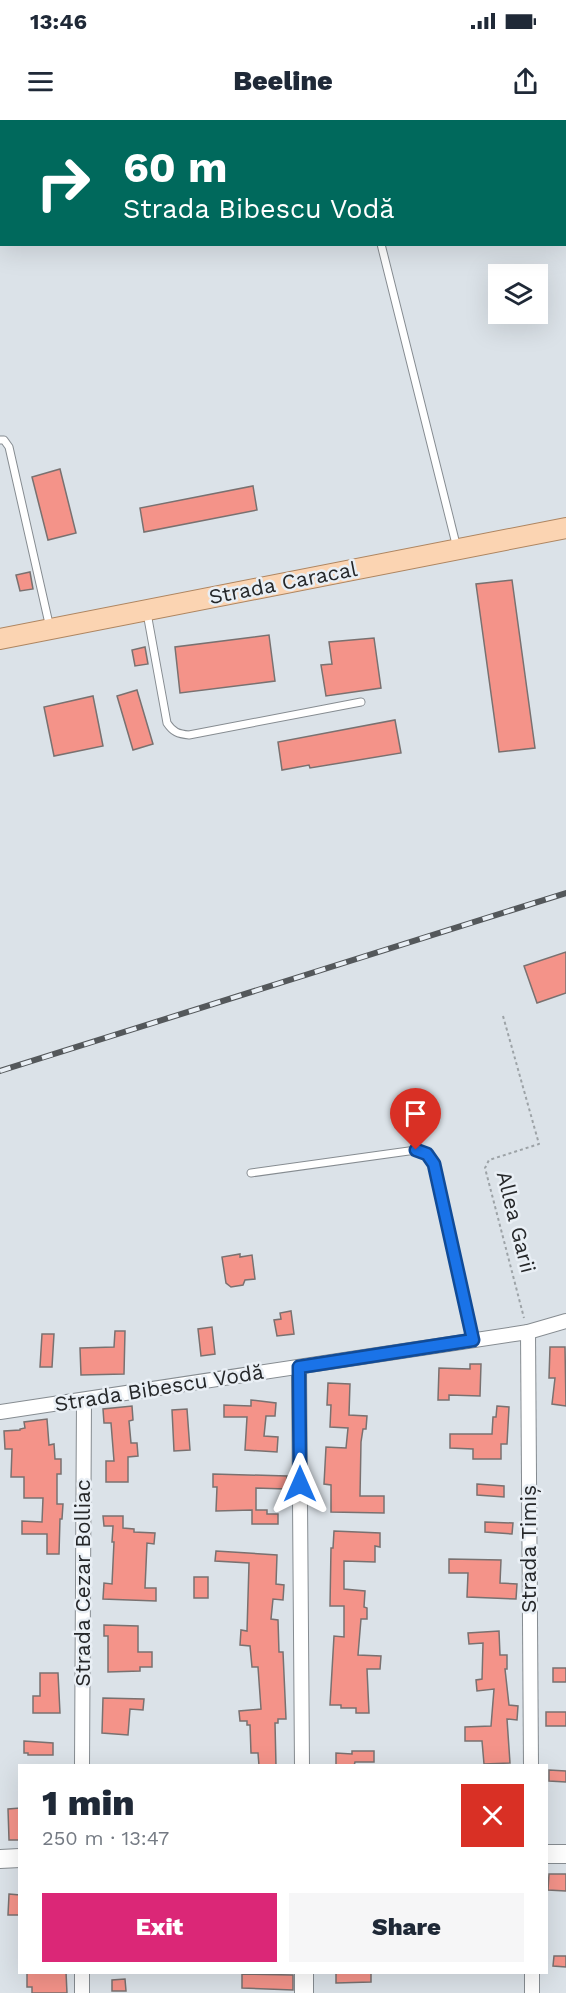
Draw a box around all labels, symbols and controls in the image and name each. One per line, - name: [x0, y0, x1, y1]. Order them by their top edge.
- text: 13:46: [30, 9, 87, 34]
- icon: menu: [24, 65, 57, 98]
- text: Beeline: [233, 65, 333, 97]
- icon: share: [509, 65, 542, 98]
- text: 60 m: [123, 143, 227, 192]
- icon: right: [24, 144, 102, 222]
- text: Strada Bibescu Vodă: [123, 193, 395, 225]
- map controls: [488, 264, 548, 324]
- button: layers: [488, 264, 548, 324]
- street label: Strada Caracal: [207, 556, 360, 609]
- pin: [390, 1088, 441, 1150]
- icon: arrive: [399, 1097, 432, 1130]
- street label: Allea Garii: [492, 1168, 541, 1275]
- street label: Strada Bibescu Vodă: [53, 1359, 265, 1416]
- position arrow: [268, 1452, 332, 1516]
- street label: Strada Cezar Bolliac: [70, 1479, 95, 1687]
- street label: Strada Timiș: [516, 1485, 541, 1613]
- text: 1 min: [42, 1782, 135, 1824]
- button: close: [461, 1784, 524, 1847]
- text: 250 m · 13:47: [42, 1826, 169, 1850]
- button: Exit: [42, 1893, 277, 1962]
- button: Share: [289, 1893, 524, 1962]

